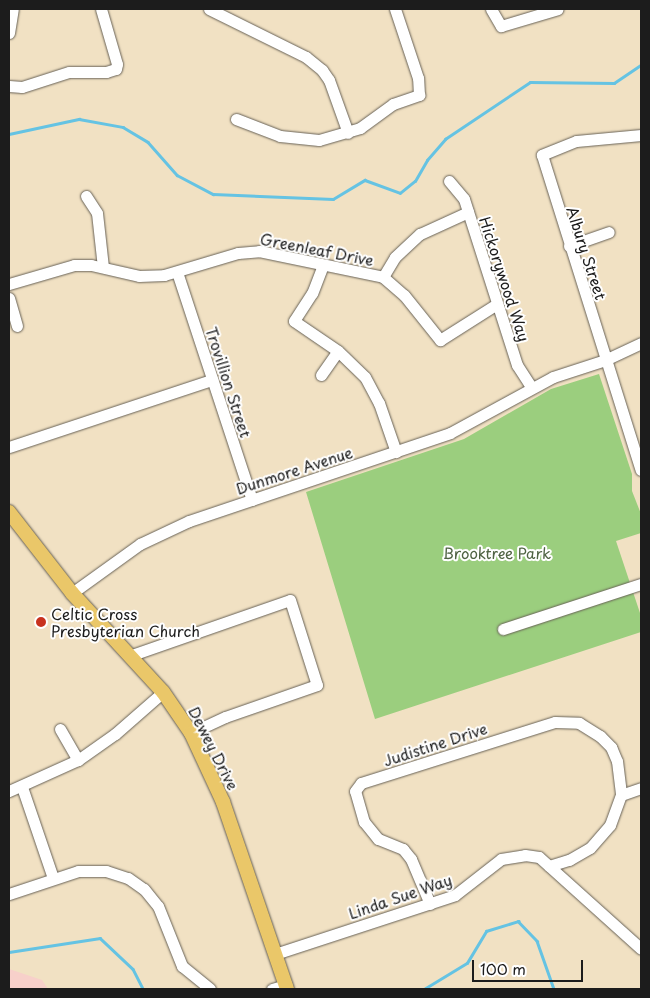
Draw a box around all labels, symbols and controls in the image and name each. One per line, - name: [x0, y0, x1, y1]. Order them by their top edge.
- street label: Albury Street: [563, 204, 611, 302]
- street label: Hickorywood Way: [476, 214, 534, 344]
- street label: Greenleaf Drive: [258, 229, 376, 269]
- street label: Trovillion Street: [203, 325, 255, 439]
- street label: Dunmore Avenue: [233, 443, 355, 497]
- park label: Brooktree Park: [442, 544, 552, 562]
- place label: Celtic Cross Presbyterian Church: [51, 604, 200, 639]
- marker: Celtic Cross Presbyterian Church: [35, 616, 47, 628]
- street label: Dewey Drive: [185, 703, 243, 793]
- street label: Judistine Drive: [381, 719, 489, 769]
- street label: Linda Sue Way: [346, 870, 454, 922]
- scale bar: [475, 950, 586, 982]
- text: 100 m: [480, 957, 526, 980]

